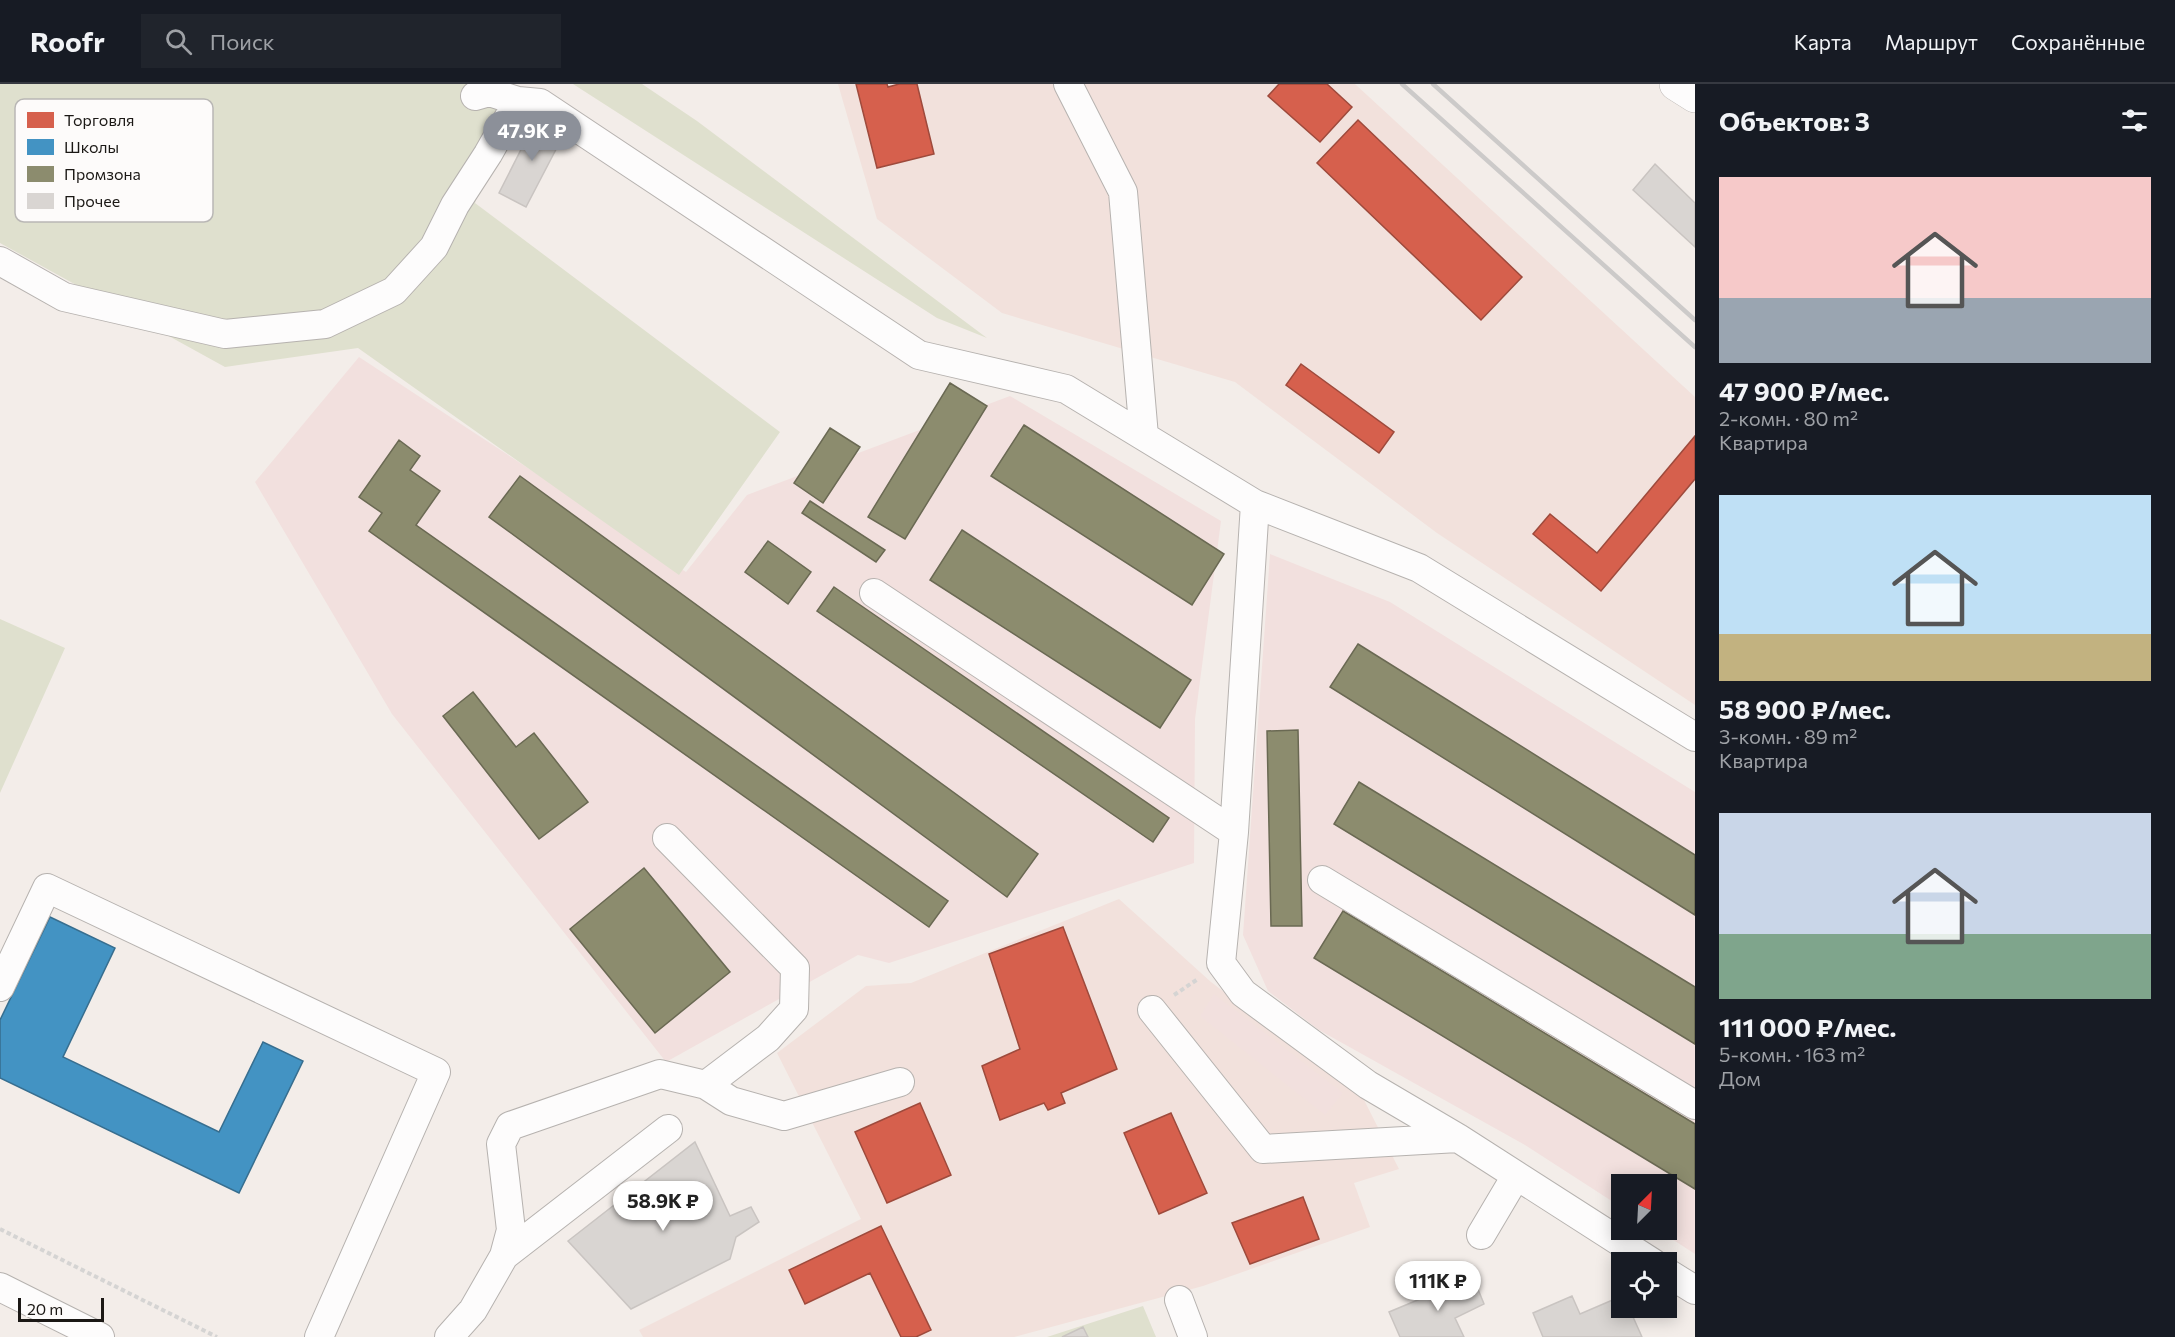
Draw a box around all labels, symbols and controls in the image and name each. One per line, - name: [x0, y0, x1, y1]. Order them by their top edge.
- search box: [141, 14, 561, 68]
- text: Roofr: [30, 24, 105, 58]
- icon: search: [162, 25, 195, 58]
- text: Поиск: [210, 28, 275, 55]
- text: Карта: [1794, 29, 1852, 54]
- text: Маршрут: [1885, 29, 1978, 54]
- text: Сохранённые: [2011, 29, 2145, 54]
- legend: [15, 99, 213, 222]
- icon: filters: [2118, 104, 2151, 137]
- text: Объектов: 3: [1719, 105, 1870, 136]
- text: Торговля: [64, 110, 135, 129]
- pin: 47.9K ₽: [477, 111, 587, 162]
- text: 47.9K ₽: [497, 118, 567, 142]
- text: Школы: [64, 137, 119, 156]
- text: Промзона: [64, 164, 141, 183]
- text: Прочее: [64, 191, 120, 210]
- icon: home: [1881, 216, 1989, 324]
- text: 47 900 ₽/мес.: [1719, 375, 1890, 406]
- text: 2-комн. · 80 m²: [1719, 406, 1858, 430]
- text: Квартира: [1719, 430, 1808, 454]
- icon: home: [1881, 534, 1989, 642]
- text: 58 900 ₽/мес.: [1719, 693, 1891, 724]
- text: 3-комн. · 89 m²: [1719, 724, 1857, 748]
- text: Квартира: [1719, 748, 1808, 772]
- icon: home: [1881, 852, 1989, 960]
- text: 111 000 ₽/мес.: [1719, 1011, 1896, 1042]
- text: 5-комн. · 163 m²: [1719, 1042, 1865, 1066]
- text: Дом: [1719, 1066, 1761, 1090]
- north arrow: [1611, 1174, 1677, 1240]
- map controls: [1611, 1174, 1677, 1318]
- pin: 58.9K ₽: [608, 1181, 718, 1232]
- text: 58.9K ₽: [627, 1188, 699, 1212]
- button: locate: [1611, 1252, 1677, 1318]
- pin: 111K ₽: [1389, 1261, 1487, 1312]
- text: 111K ₽: [1409, 1268, 1467, 1292]
- scale bar: [18, 1295, 104, 1322]
- text: 20 m: [27, 1299, 63, 1318]

